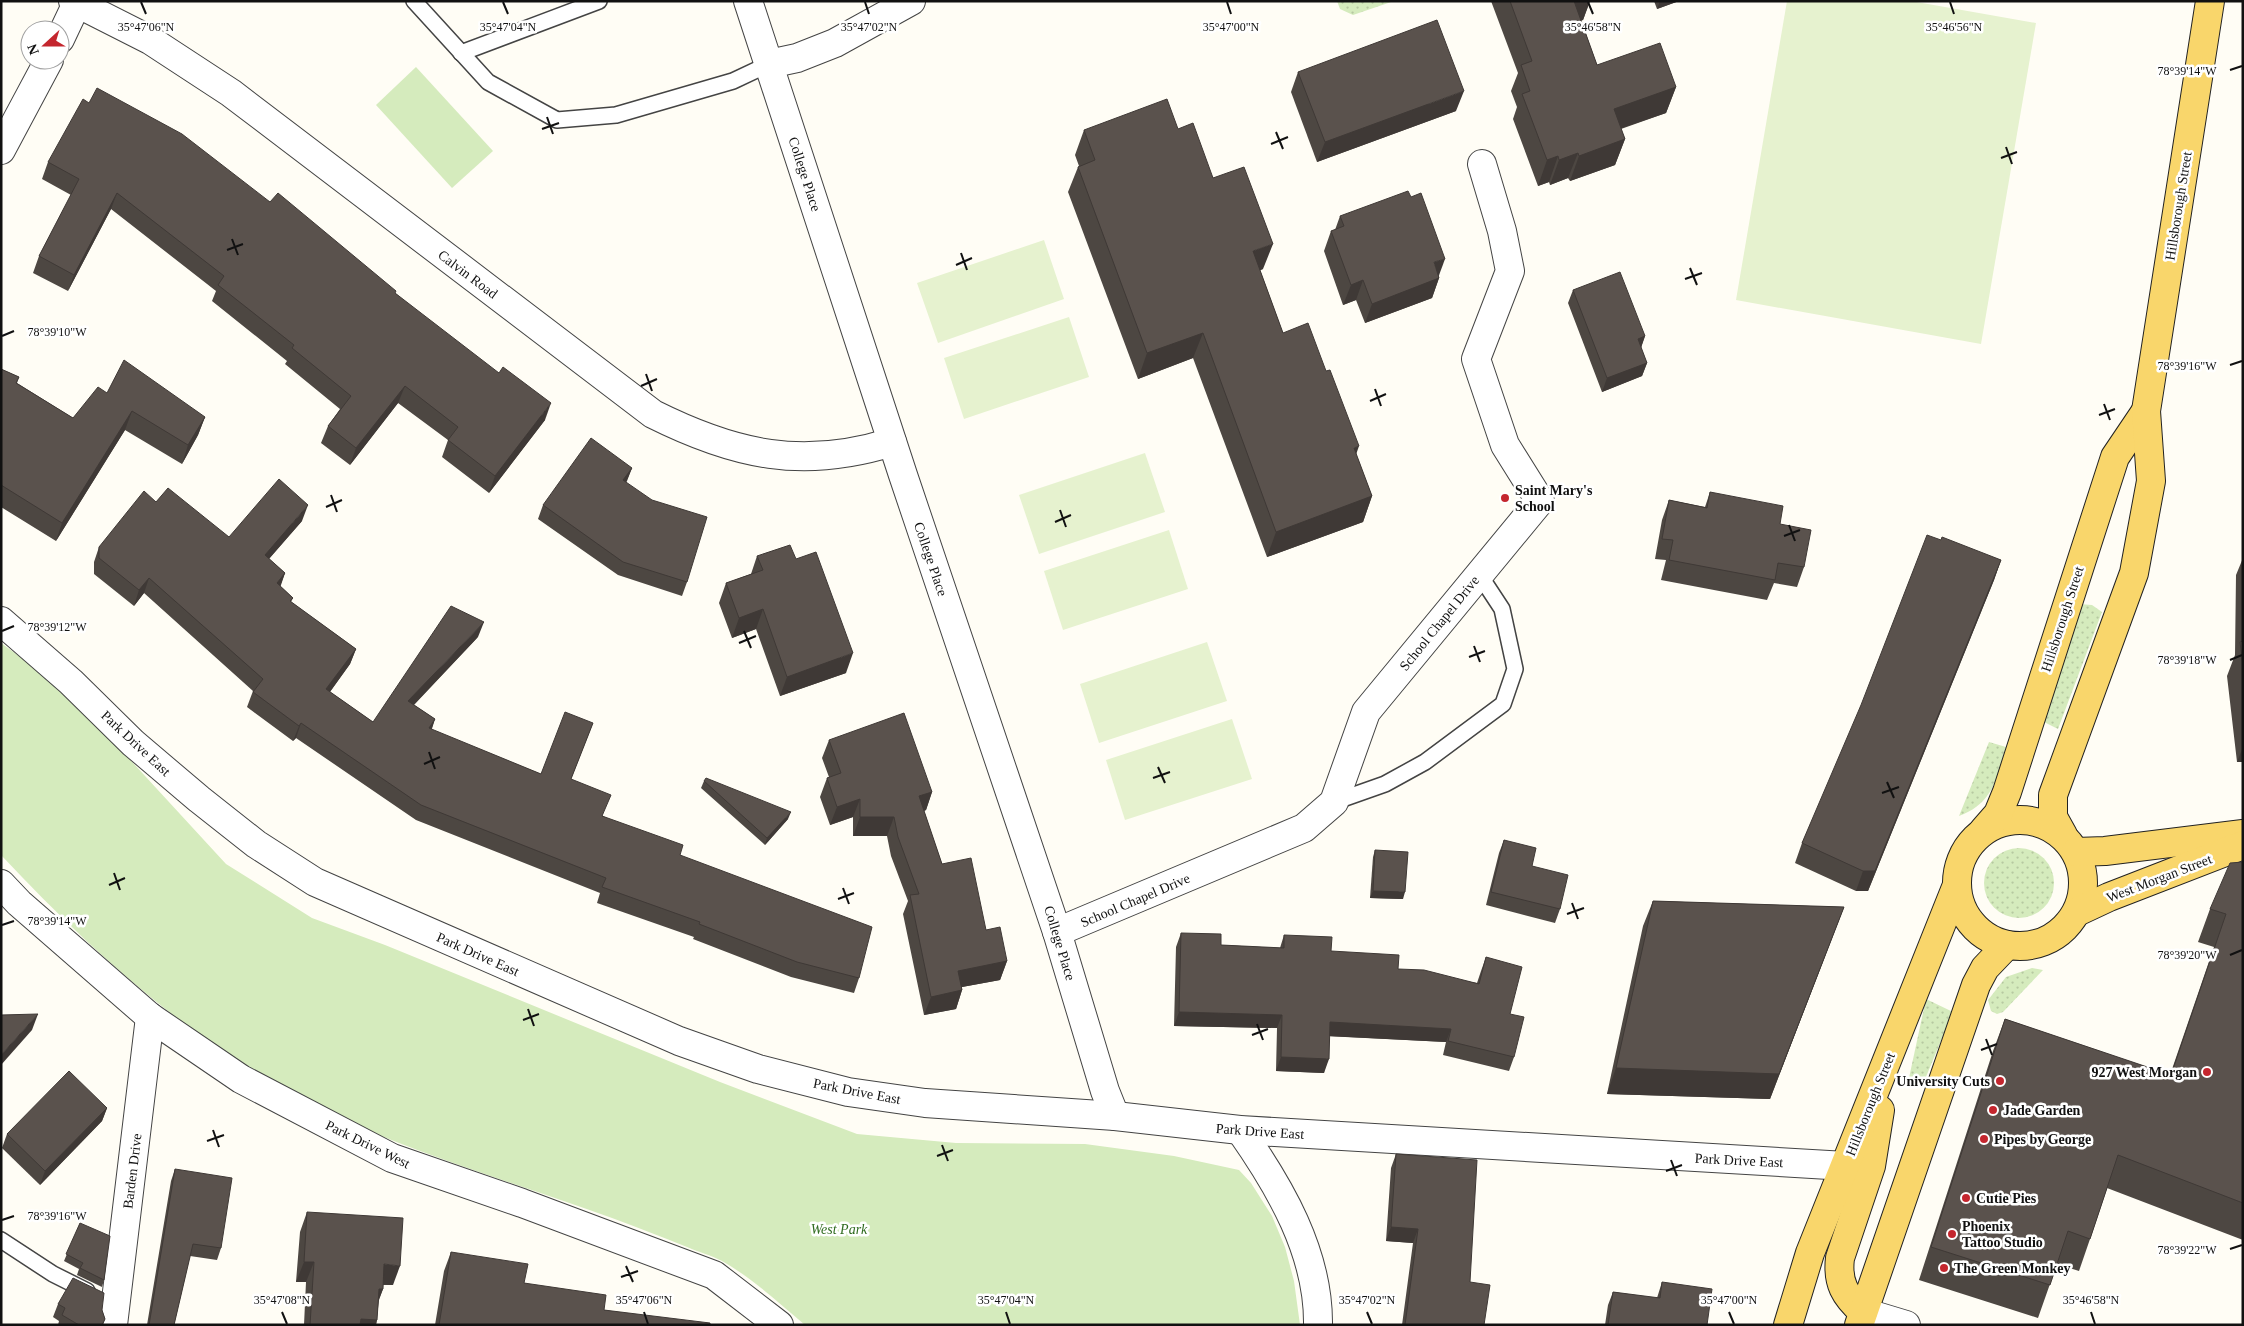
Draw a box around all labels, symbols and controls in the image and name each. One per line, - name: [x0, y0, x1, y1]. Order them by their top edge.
- north arrow: [20, 20, 70, 70]
- text: 35°47'06"N: [118, 20, 175, 34]
- text: 35°47'04"N: [480, 20, 537, 34]
- text: 35°47'02"N: [841, 20, 898, 34]
- text: 35°47'00"N: [1203, 20, 1260, 34]
- text: 35°46'58"N: [1565, 20, 1622, 34]
- text: 35°46'56"N: [1926, 20, 1983, 34]
- text: N: [25, 42, 42, 57]
- text: 78°39'14"W: [2157, 64, 2217, 78]
- street label: College Place: [785, 135, 824, 213]
- street label: Hillsborough Street: [2162, 150, 2195, 262]
- street label: Calvin Road: [435, 247, 500, 302]
- text: 78°39'10"W: [27, 325, 87, 339]
- text: 78°39'16"W: [2157, 359, 2217, 373]
- place label: Saint Mary's School: [1515, 483, 1593, 514]
- marker: Saint Mary's School: [1499, 492, 1511, 504]
- street label: College Place: [911, 520, 950, 598]
- street label: Hillsborough Street: [2038, 564, 2087, 674]
- street label: School Chapel Drive: [1397, 573, 1482, 674]
- text: 78°39'12"W: [27, 620, 87, 634]
- text: 78°39'18"W: [2157, 653, 2217, 667]
- street label: Park Drive East: [98, 708, 173, 779]
- street label: West Morgan Street: [2105, 851, 2214, 905]
- street label: School Chapel Drive: [1078, 871, 1192, 930]
- street label: College Place: [1041, 904, 1078, 982]
- text: 78°39'14"W: [27, 914, 87, 928]
- street label: Park Drive East: [434, 930, 521, 979]
- text: 78°39'20"W: [2157, 948, 2217, 962]
- street label: Hillsborough Street: [1843, 1050, 1898, 1158]
- place label: 927 West Morgan: [2091, 1065, 2197, 1080]
- marker: 927 West Morgan: [2201, 1066, 2213, 1078]
- place label: University Cuts: [1896, 1074, 1991, 1089]
- marker: University Cuts: [1994, 1075, 2006, 1087]
- street label: Park Drive East: [812, 1076, 902, 1107]
- place label: Jade Garden: [2003, 1103, 2081, 1118]
- marker: Jade Garden: [1987, 1104, 1999, 1116]
- street label: Park Drive West: [323, 1118, 412, 1171]
- street label: Park Drive East: [1215, 1121, 1305, 1142]
- place label: Pipes by George: [1994, 1132, 2091, 1147]
- street label: Barden Drive: [120, 1133, 145, 1210]
- marker: Pipes by George: [1978, 1133, 1990, 1145]
- street label: Park Drive East: [1694, 1151, 1784, 1170]
- place label: Cutie Pies: [1976, 1191, 2037, 1206]
- marker: Cutie Pies: [1960, 1192, 1972, 1204]
- text: 78°39'16"W: [27, 1209, 87, 1223]
- place label: Phoenix Tattoo Studio: [1962, 1219, 2043, 1250]
- park label: West Park: [811, 1222, 868, 1237]
- marker: Phoenix Tattoo Studio: [1946, 1228, 1958, 1240]
- text: 78°39'22"W: [2157, 1243, 2217, 1257]
- place label: The Green Monkey: [1954, 1261, 2070, 1276]
- marker: The Green Monkey: [1938, 1262, 1950, 1274]
- text: 35°47'08"N: [254, 1293, 311, 1307]
- text: 35°47'06"N: [616, 1293, 673, 1307]
- text: 35°47'04"N: [978, 1293, 1035, 1307]
- text: 35°47'02"N: [1339, 1293, 1396, 1307]
- text: 35°47'00"N: [1701, 1293, 1758, 1307]
- text: 35°46'58"N: [2063, 1293, 2120, 1307]

